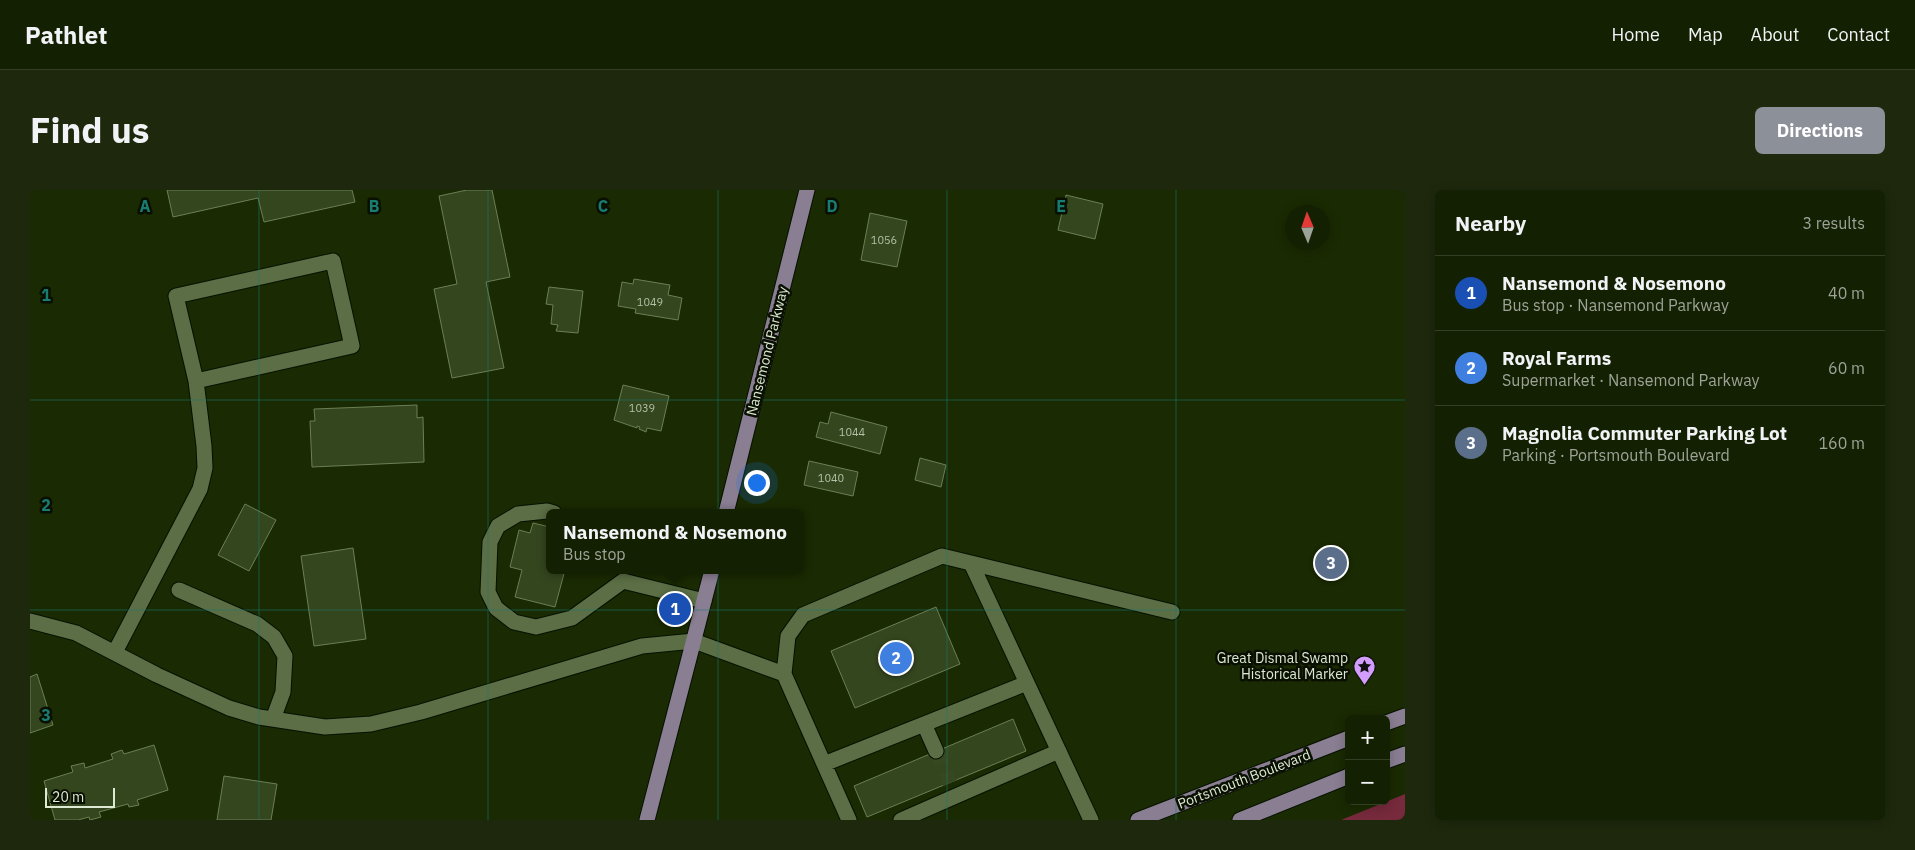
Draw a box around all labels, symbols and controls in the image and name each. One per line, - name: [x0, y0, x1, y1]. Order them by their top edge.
- text: Pathlet: [25, 19, 107, 51]
- text: Home: [1612, 23, 1660, 46]
- text: Map: [1688, 23, 1723, 46]
- text: About: [1751, 23, 1799, 46]
- text: Contact: [1827, 23, 1890, 46]
- text: Find us: [30, 107, 149, 153]
- button: Directions: [1755, 107, 1885, 154]
- text: A: [140, 196, 151, 216]
- text: B: [369, 196, 380, 216]
- text: C: [598, 196, 608, 216]
- text: D: [826, 196, 838, 216]
- text: E: [1056, 196, 1066, 216]
- north arrow: [1285, 205, 1330, 250]
- text: Nearby: [1455, 209, 1526, 237]
- text: 3 results: [1802, 213, 1865, 233]
- house number: 1056: [871, 233, 897, 247]
- text: Nansemond & Nosemono: [1502, 271, 1726, 295]
- text: 1: [1466, 283, 1476, 303]
- text: 40 m: [1828, 283, 1865, 303]
- street label: Nansemond Parkway: [742, 284, 792, 418]
- text: 1: [41, 285, 51, 305]
- house number: 1049: [637, 295, 663, 309]
- text: Bus stop · Nansemond Parkway: [1502, 295, 1729, 315]
- text: Royal Farms: [1502, 346, 1611, 370]
- text: 2: [1466, 358, 1476, 378]
- text: 60 m: [1828, 358, 1865, 378]
- text: Supermarket · Nansemond Parkway: [1502, 370, 1760, 390]
- house number: 1039: [629, 401, 655, 415]
- text: Magnolia Commuter Parking Lot: [1502, 421, 1787, 445]
- house number: 1044: [839, 425, 866, 439]
- text: 3: [1466, 433, 1476, 453]
- text: 160 m: [1818, 433, 1865, 453]
- text: Parking · Portsmouth Boulevard: [1502, 445, 1730, 465]
- your location: [744, 470, 770, 496]
- house number: 1040: [818, 471, 844, 485]
- text: 2: [41, 495, 51, 515]
- popup: [546, 509, 804, 574]
- text: Nansemond & Nosemono: [563, 520, 787, 544]
- text: Bus stop: [563, 544, 626, 564]
- pin: 3: [1315, 544, 1347, 582]
- pin: 1: [659, 590, 691, 628]
- pin: 2: [880, 639, 912, 677]
- place label: Great Dismal Swamp Historical Marker: [1217, 649, 1348, 683]
- place icon: Great Dismal Swamp Historical Marker: [1352, 654, 1376, 685]
- text: 3: [41, 705, 51, 725]
- map controls: [1345, 715, 1390, 805]
- button: +: [1345, 715, 1390, 760]
- street label: Portsmouth Boulevard: [1175, 745, 1313, 813]
- button: −: [1345, 760, 1390, 805]
- scale bar: [45, 785, 115, 808]
- text: 20 m: [52, 788, 84, 806]

